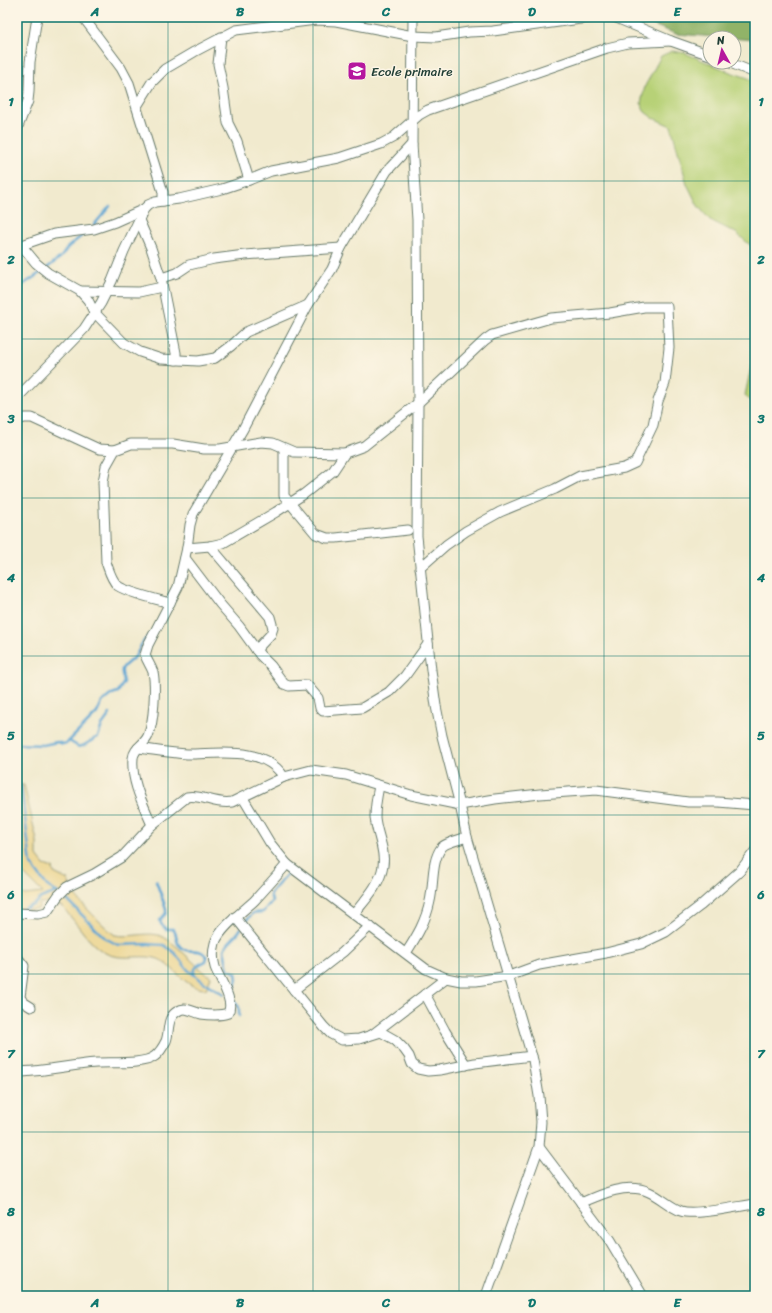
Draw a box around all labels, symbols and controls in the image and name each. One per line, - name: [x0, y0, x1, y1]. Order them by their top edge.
- text: A: [90, 0, 99, 23]
- text: B: [236, 0, 245, 23]
- text: C: [381, 0, 391, 23]
- text: D: [528, 0, 536, 23]
- text: E: [673, 0, 682, 23]
- north arrow: [702, 30, 742, 70]
- text: N: [715, 31, 726, 51]
- school or university icon: Ecole primaire: [346, 60, 368, 82]
- place label: Ecole primaire: [371, 60, 453, 83]
- text: 1: [8, 90, 14, 113]
- text: 1: [758, 90, 764, 113]
- text: 2: [6, 248, 15, 271]
- text: 2: [756, 248, 765, 271]
- text: 3: [6, 407, 15, 430]
- text: 3: [756, 407, 765, 430]
- text: 4: [6, 566, 16, 589]
- text: 4: [756, 566, 766, 589]
- text: 5: [7, 724, 15, 747]
- text: 5: [757, 724, 765, 747]
- text: 6: [6, 883, 15, 906]
- text: 6: [756, 883, 765, 906]
- text: 7: [7, 1042, 16, 1065]
- text: 7: [757, 1042, 766, 1065]
- text: 8: [6, 1200, 15, 1223]
- text: 8: [756, 1200, 765, 1223]
- text: A: [90, 1291, 99, 1313]
- text: B: [236, 1291, 245, 1313]
- text: C: [381, 1291, 391, 1313]
- text: D: [528, 1291, 536, 1313]
- text: E: [673, 1291, 682, 1313]

